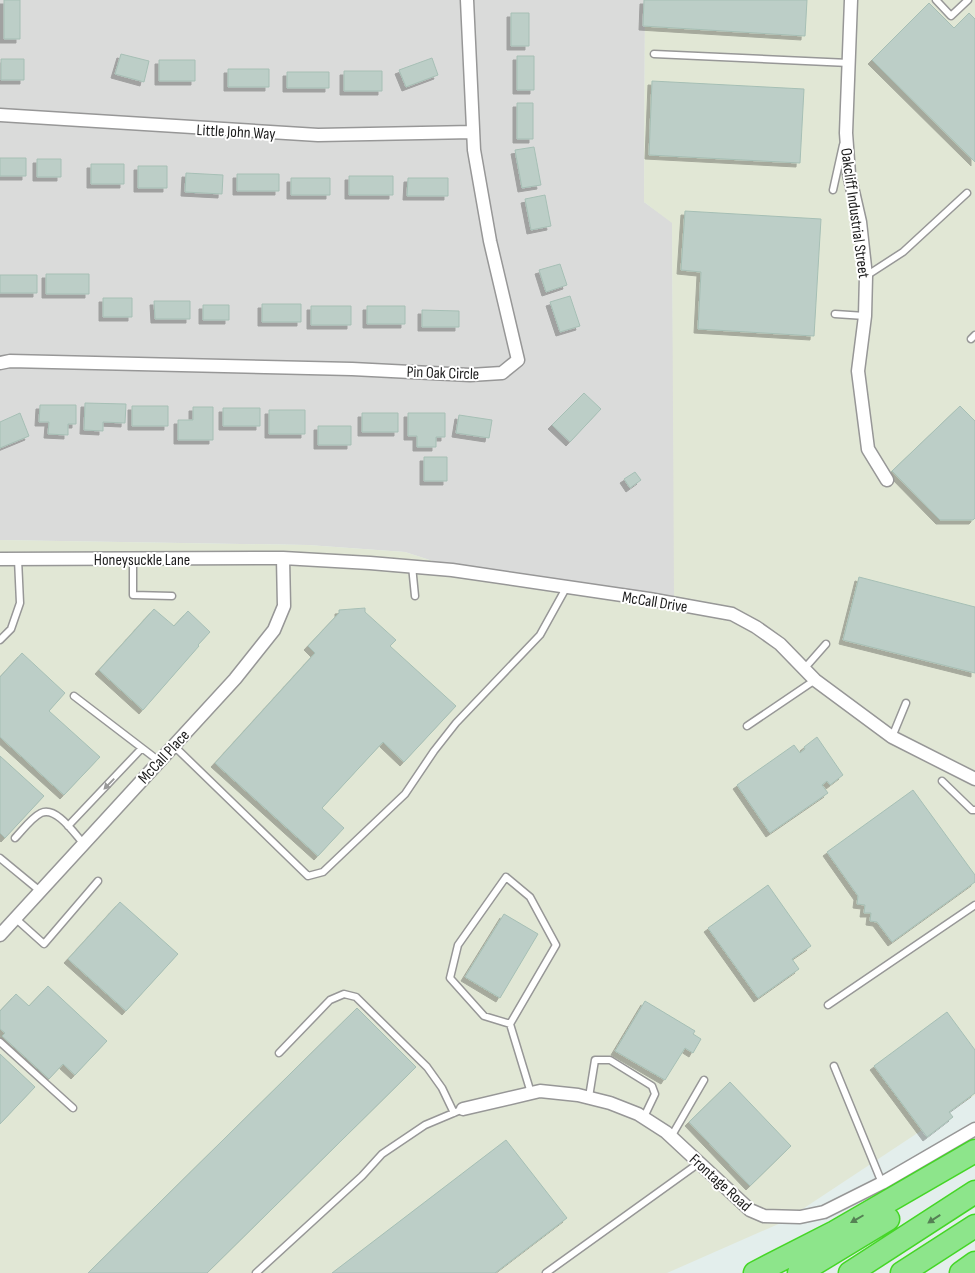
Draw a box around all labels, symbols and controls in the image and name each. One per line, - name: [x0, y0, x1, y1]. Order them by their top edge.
- street label: Little John Way: [196, 121, 276, 144]
- street label: Oakcliff Industrial Street: [836, 147, 873, 280]
- street label: Pin Oak Circle: [406, 363, 480, 384]
- street label: Honeysuckle Lane: [94, 551, 190, 570]
- street label: McCall Drive: [621, 588, 689, 617]
- street label: McCall Place: [134, 726, 194, 788]
- one-way arrow: [103, 778, 115, 790]
- street label: Frontage Road: [685, 1150, 755, 1216]
- one-way arrow: [927, 1214, 941, 1223]
- one-way arrow: [851, 1215, 864, 1224]

